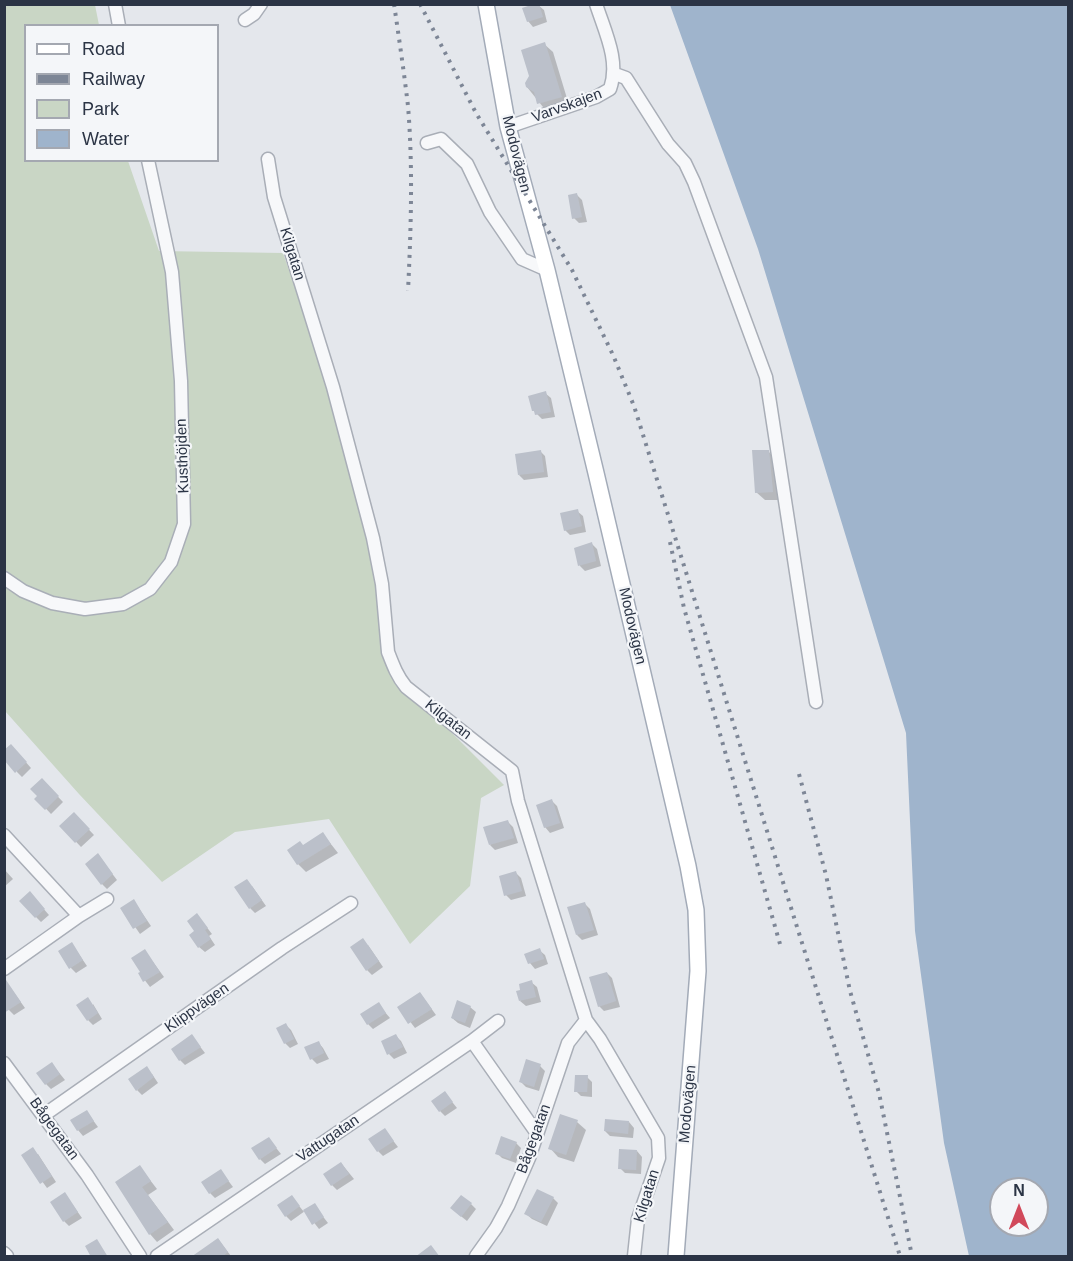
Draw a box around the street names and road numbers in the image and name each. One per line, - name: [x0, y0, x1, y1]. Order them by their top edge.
- street label: Varvskajen: [530, 85, 604, 127]
- street label: Modovägen: [498, 114, 534, 194]
- street label: Kilgatan: [275, 225, 309, 283]
- street label: Kusthöjden: [173, 418, 193, 494]
- street label: Modovägen: [614, 586, 650, 666]
- street label: Kilgatan: [421, 696, 475, 744]
- street label: Klippvägen: [161, 979, 233, 1037]
- street label: Modovägen: [676, 1064, 700, 1144]
- street label: Bågegatan: [25, 1094, 83, 1164]
- street label: Bågegatan: [513, 1102, 555, 1176]
- street label: Vattugatan: [293, 1112, 363, 1166]
- street label: Kilgatan: [630, 1167, 664, 1225]

